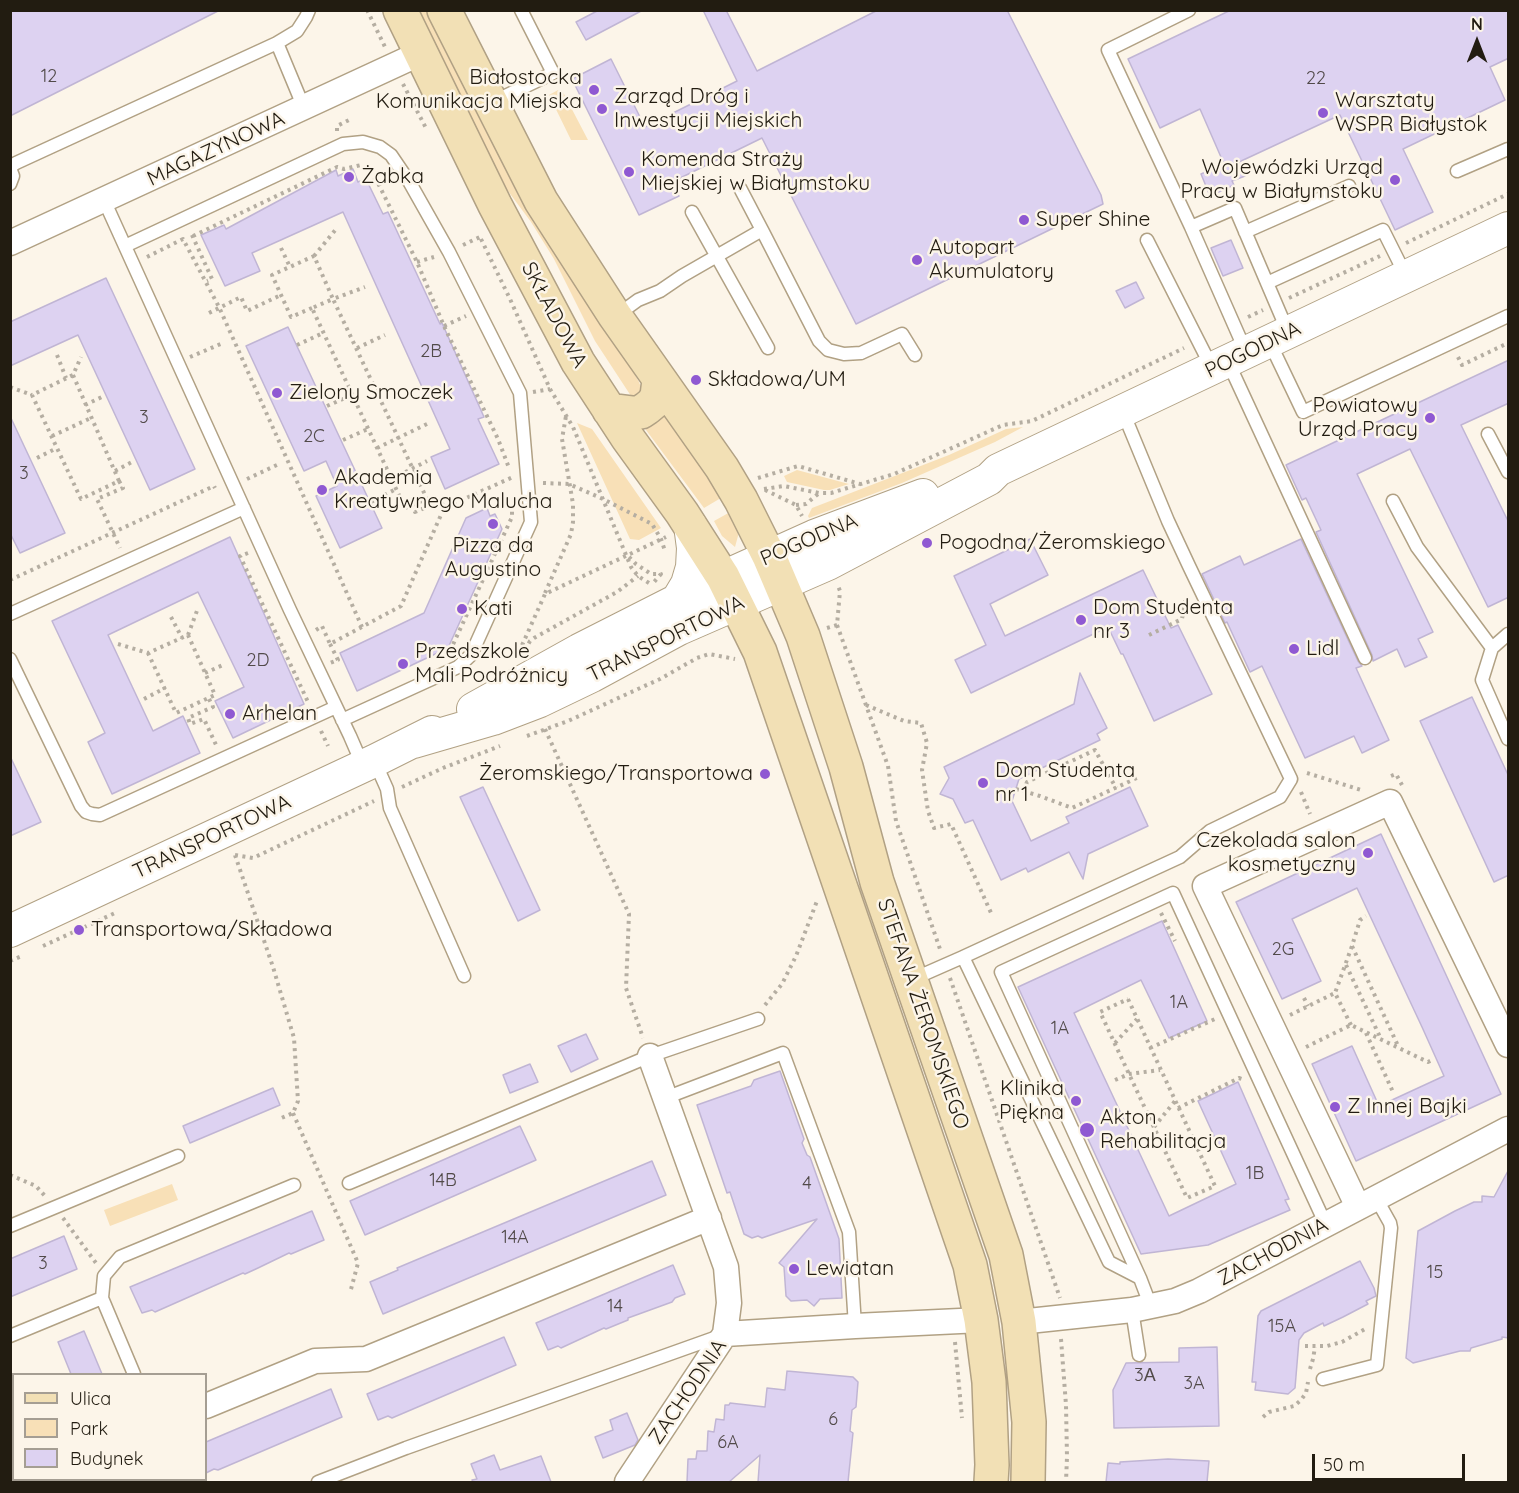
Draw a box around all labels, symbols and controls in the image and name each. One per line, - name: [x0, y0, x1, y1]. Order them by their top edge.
- north arrow: [1447, 12, 1507, 72]
- text: N: [1471, 14, 1483, 34]
- place label: Białostocka Komunikacja Miejska: [376, 65, 582, 115]
- house number: 12: [41, 66, 57, 88]
- house number: 22: [1306, 68, 1326, 90]
- marker: Białostocka Komunikacja Miejska: [587, 83, 601, 97]
- place label: Zarząd Dróg i Inwestycji Miejskich: [614, 84, 802, 134]
- place label: Warsztaty WSPR Białystok: [1335, 88, 1487, 138]
- marker: Zarząd Dróg i Inwestycji Miejskich: [595, 102, 609, 116]
- street label: MAGAZYNOWA: [143, 106, 289, 192]
- marker: Warsztaty WSPR Białystok: [1316, 106, 1330, 120]
- place label: Komenda Straży Miejskiej w Białymstoku: [641, 147, 870, 197]
- place label: Wojewódzki Urząd Pracy w Białymstoku: [1180, 155, 1383, 205]
- place label: Żabka: [361, 164, 424, 190]
- marker: Komenda Straży Miejskiej w Białymstoku: [622, 165, 636, 179]
- marker: Żabka: [342, 170, 356, 184]
- marker: Wojewódzki Urząd Pracy w Białymstoku: [1388, 173, 1402, 187]
- place label: Super Shine: [1036, 207, 1150, 233]
- marker: Super Shine: [1017, 213, 1031, 227]
- place label: Autopart Akumulatory: [929, 235, 1054, 285]
- marker: Autopart Akumulatory: [910, 253, 924, 267]
- street label: SKŁADOWA: [516, 258, 592, 372]
- street label: POGODNA: [1201, 316, 1305, 384]
- house number: 2B: [420, 341, 442, 363]
- place label: Składowa/UM: [708, 367, 846, 393]
- marker: Składowa/UM: [689, 373, 703, 387]
- place label: Zielony Smoczek: [289, 380, 453, 406]
- marker: Zielony Smoczek: [270, 386, 284, 400]
- place label: Powiatowy Urząd Pracy: [1298, 393, 1418, 443]
- house number: 3: [139, 407, 149, 429]
- marker: Powiatowy Urząd Pracy: [1423, 411, 1437, 425]
- house number: 2C: [303, 426, 325, 448]
- house number: 3: [19, 463, 29, 485]
- place label: Akademia Kreatywnego Malucha: [334, 465, 552, 515]
- marker: Akademia Kreatywnego Malucha: [315, 483, 329, 497]
- street label: POGODNA: [757, 508, 861, 572]
- marker: Pizza da Augustino: [486, 517, 500, 531]
- place label: Pogodna/Żeromskiego: [939, 530, 1165, 556]
- place label: Pizza da Augustino: [445, 533, 541, 583]
- marker: Pogodna/Żeromskiego: [920, 536, 934, 550]
- street label: TRANSPORTOWA: [583, 590, 749, 688]
- place label: Dom Studenta nr 3: [1093, 595, 1233, 645]
- place label: Kati: [474, 596, 513, 622]
- marker: Kati: [455, 602, 469, 616]
- marker: Dom Studenta nr 3: [1074, 613, 1088, 627]
- place label: Lidl: [1306, 636, 1339, 662]
- place label: Przedszkole Mali Podróżnicy: [415, 639, 568, 689]
- marker: Lidl: [1287, 642, 1301, 656]
- house number: 2D: [247, 650, 269, 672]
- marker: Przedszkole Mali Podróżnicy: [396, 657, 410, 671]
- place label: Arhelan: [242, 701, 317, 727]
- marker: Arhelan: [223, 707, 237, 721]
- place label: Dom Studenta nr 1: [995, 758, 1135, 808]
- place label: Żeromskiego/Transportowa: [479, 761, 753, 787]
- marker: Żeromskiego/Transportowa: [758, 767, 772, 781]
- marker: Dom Studenta nr 1: [976, 776, 990, 790]
- street label: TRANSPORTOWA: [129, 789, 295, 885]
- place label: Czekolada salon kosmetyczny: [1196, 828, 1356, 878]
- marker: Czekolada salon kosmetyczny: [1361, 846, 1375, 860]
- street label: STEFANA ŻEROMSKIEGO: [872, 895, 974, 1133]
- place label: Transportowa/Składowa: [91, 917, 332, 943]
- marker: Transportowa/Składowa: [72, 923, 86, 937]
- house number: 2G: [1272, 939, 1294, 961]
- house number: 1A: [1170, 992, 1188, 1014]
- house number: 1A: [1051, 1018, 1069, 1040]
- place label: Klinika Piękna: [999, 1076, 1064, 1126]
- marker: Klinika Piękna: [1069, 1094, 1083, 1108]
- place label: Z Innej Bajki: [1347, 1094, 1467, 1120]
- marker: Z Innej Bajki: [1328, 1100, 1342, 1114]
- place label: Akton Rehabilitacja: [1100, 1105, 1226, 1155]
- marker: Akton Rehabilitacja: [1078, 1121, 1096, 1139]
- house number: 1B: [1246, 1163, 1264, 1185]
- house number: 14B: [429, 1170, 457, 1192]
- house number: 4: [802, 1173, 812, 1195]
- street label: ZACHODNIA: [1214, 1212, 1332, 1292]
- house number: 14A: [501, 1227, 529, 1249]
- house number: 3: [38, 1253, 48, 1275]
- place label: Lewiatan: [806, 1256, 894, 1282]
- marker: Lewiatan: [787, 1262, 801, 1276]
- house number: 15: [1427, 1262, 1443, 1284]
- house number: 14: [607, 1296, 623, 1318]
- house number: 15A: [1268, 1316, 1296, 1338]
- street label: ZACHODNIA: [644, 1335, 732, 1449]
- house number: 3А: [1134, 1365, 1156, 1387]
- legend: [12, 1373, 207, 1481]
- house number: 3A: [1183, 1373, 1205, 1395]
- text: Ulica: [70, 1387, 111, 1410]
- house number: 6: [828, 1409, 838, 1431]
- text: Park: [70, 1417, 108, 1440]
- house number: 6A: [717, 1432, 739, 1454]
- scale bar: [1315, 1442, 1468, 1480]
- text: Budynek: [70, 1447, 143, 1470]
- text: 50 m: [1323, 1453, 1365, 1476]

